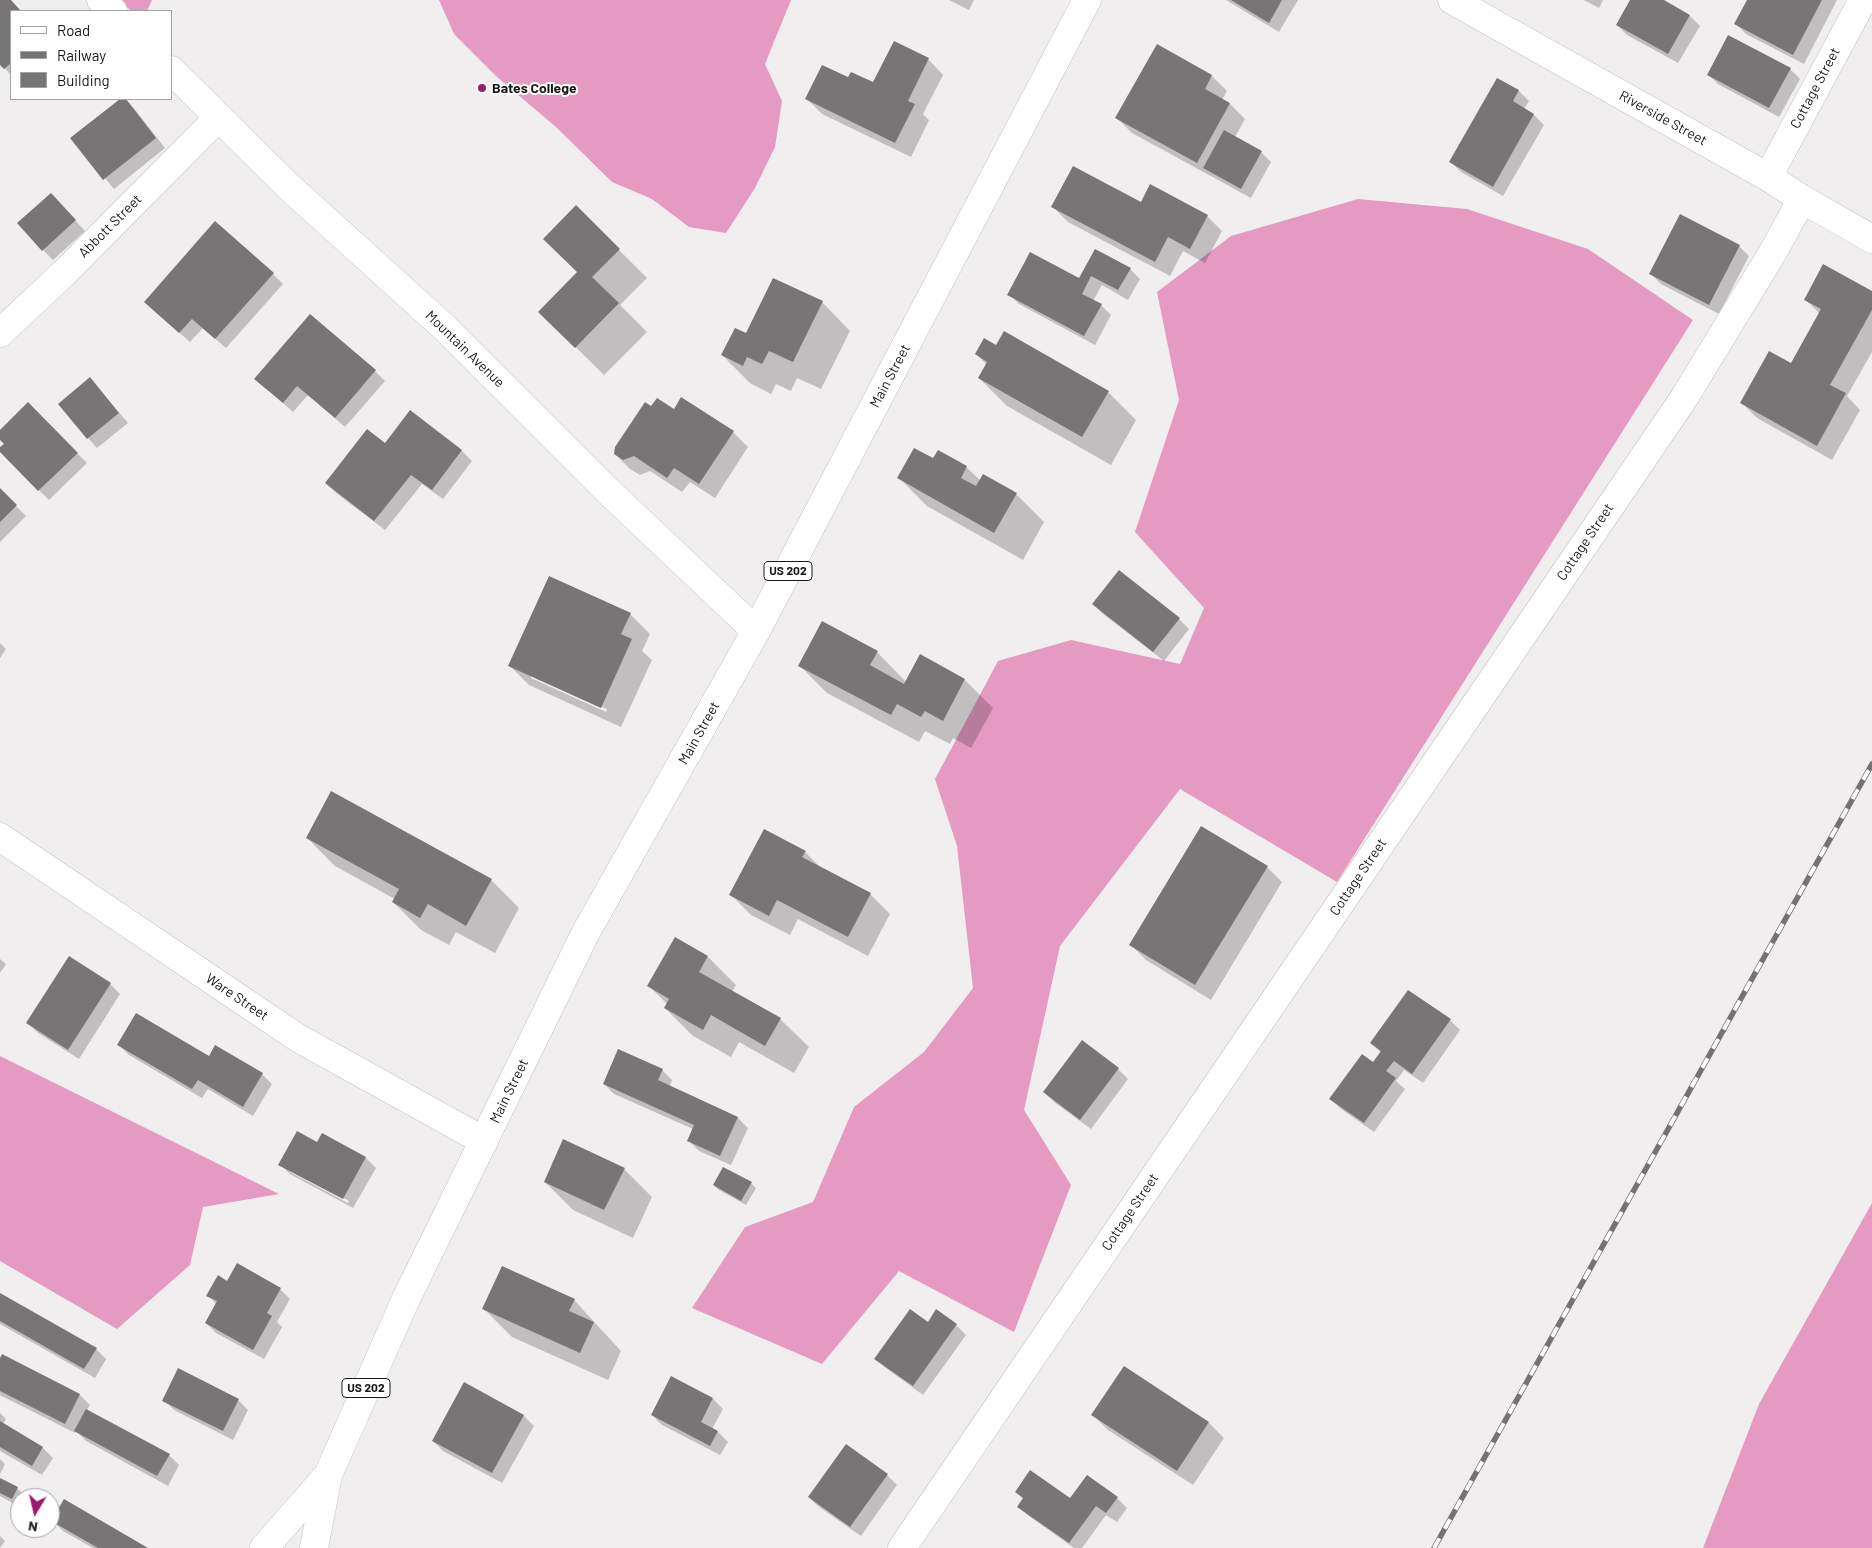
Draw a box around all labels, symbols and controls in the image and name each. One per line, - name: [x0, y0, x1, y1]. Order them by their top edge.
- legend: [10, 10, 172, 100]
- text: Road: [57, 21, 90, 39]
- street label: Cottage Street: [1787, 45, 1843, 131]
- text: Railway: [57, 46, 106, 64]
- text: Building: [57, 71, 110, 89]
- place label: Bates College: [492, 80, 577, 96]
- marker: Bates College: [476, 82, 488, 94]
- street label: Riverside Street: [1616, 87, 1710, 149]
- street label: Abbott Street: [75, 191, 145, 261]
- street label: Mountain Avenue: [422, 307, 508, 391]
- street label: Main Street: [866, 341, 914, 411]
- street label: Cottage Street: [1553, 500, 1617, 584]
- road number: US 202: [764, 562, 812, 580]
- street label: Main Street: [675, 699, 723, 767]
- street label: Cottage Street: [1326, 835, 1390, 919]
- street label: Ware Street: [202, 970, 272, 1024]
- street label: Main Street: [486, 1056, 532, 1126]
- street label: Cottage Street: [1098, 1170, 1162, 1254]
- road number: US 202: [342, 1379, 390, 1398]
- north arrow: [10, 1488, 60, 1538]
- text: N: [27, 1518, 39, 1536]

